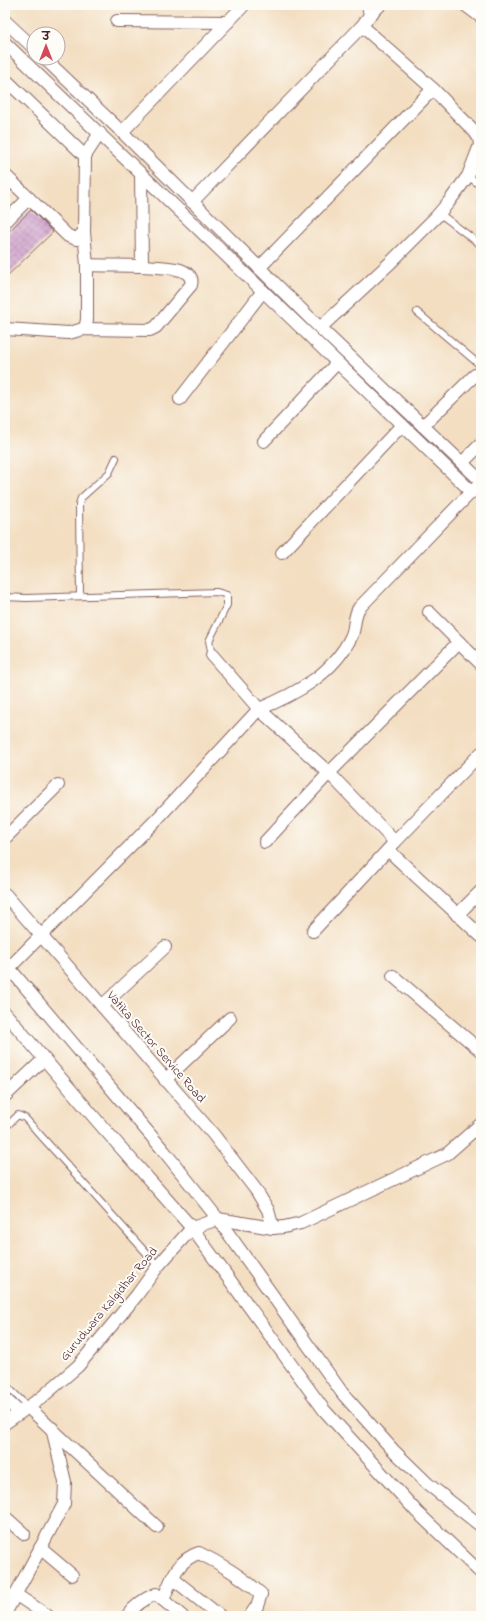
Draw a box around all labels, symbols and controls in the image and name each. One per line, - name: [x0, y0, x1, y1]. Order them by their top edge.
- north arrow: [26, 26, 66, 66]
- text: उ: [41, 29, 51, 45]
- street label: Vatika Sector Service Road: [101, 986, 210, 1108]
- street label: Gurudwara Kalgidhar Road: [55, 1242, 164, 1366]

